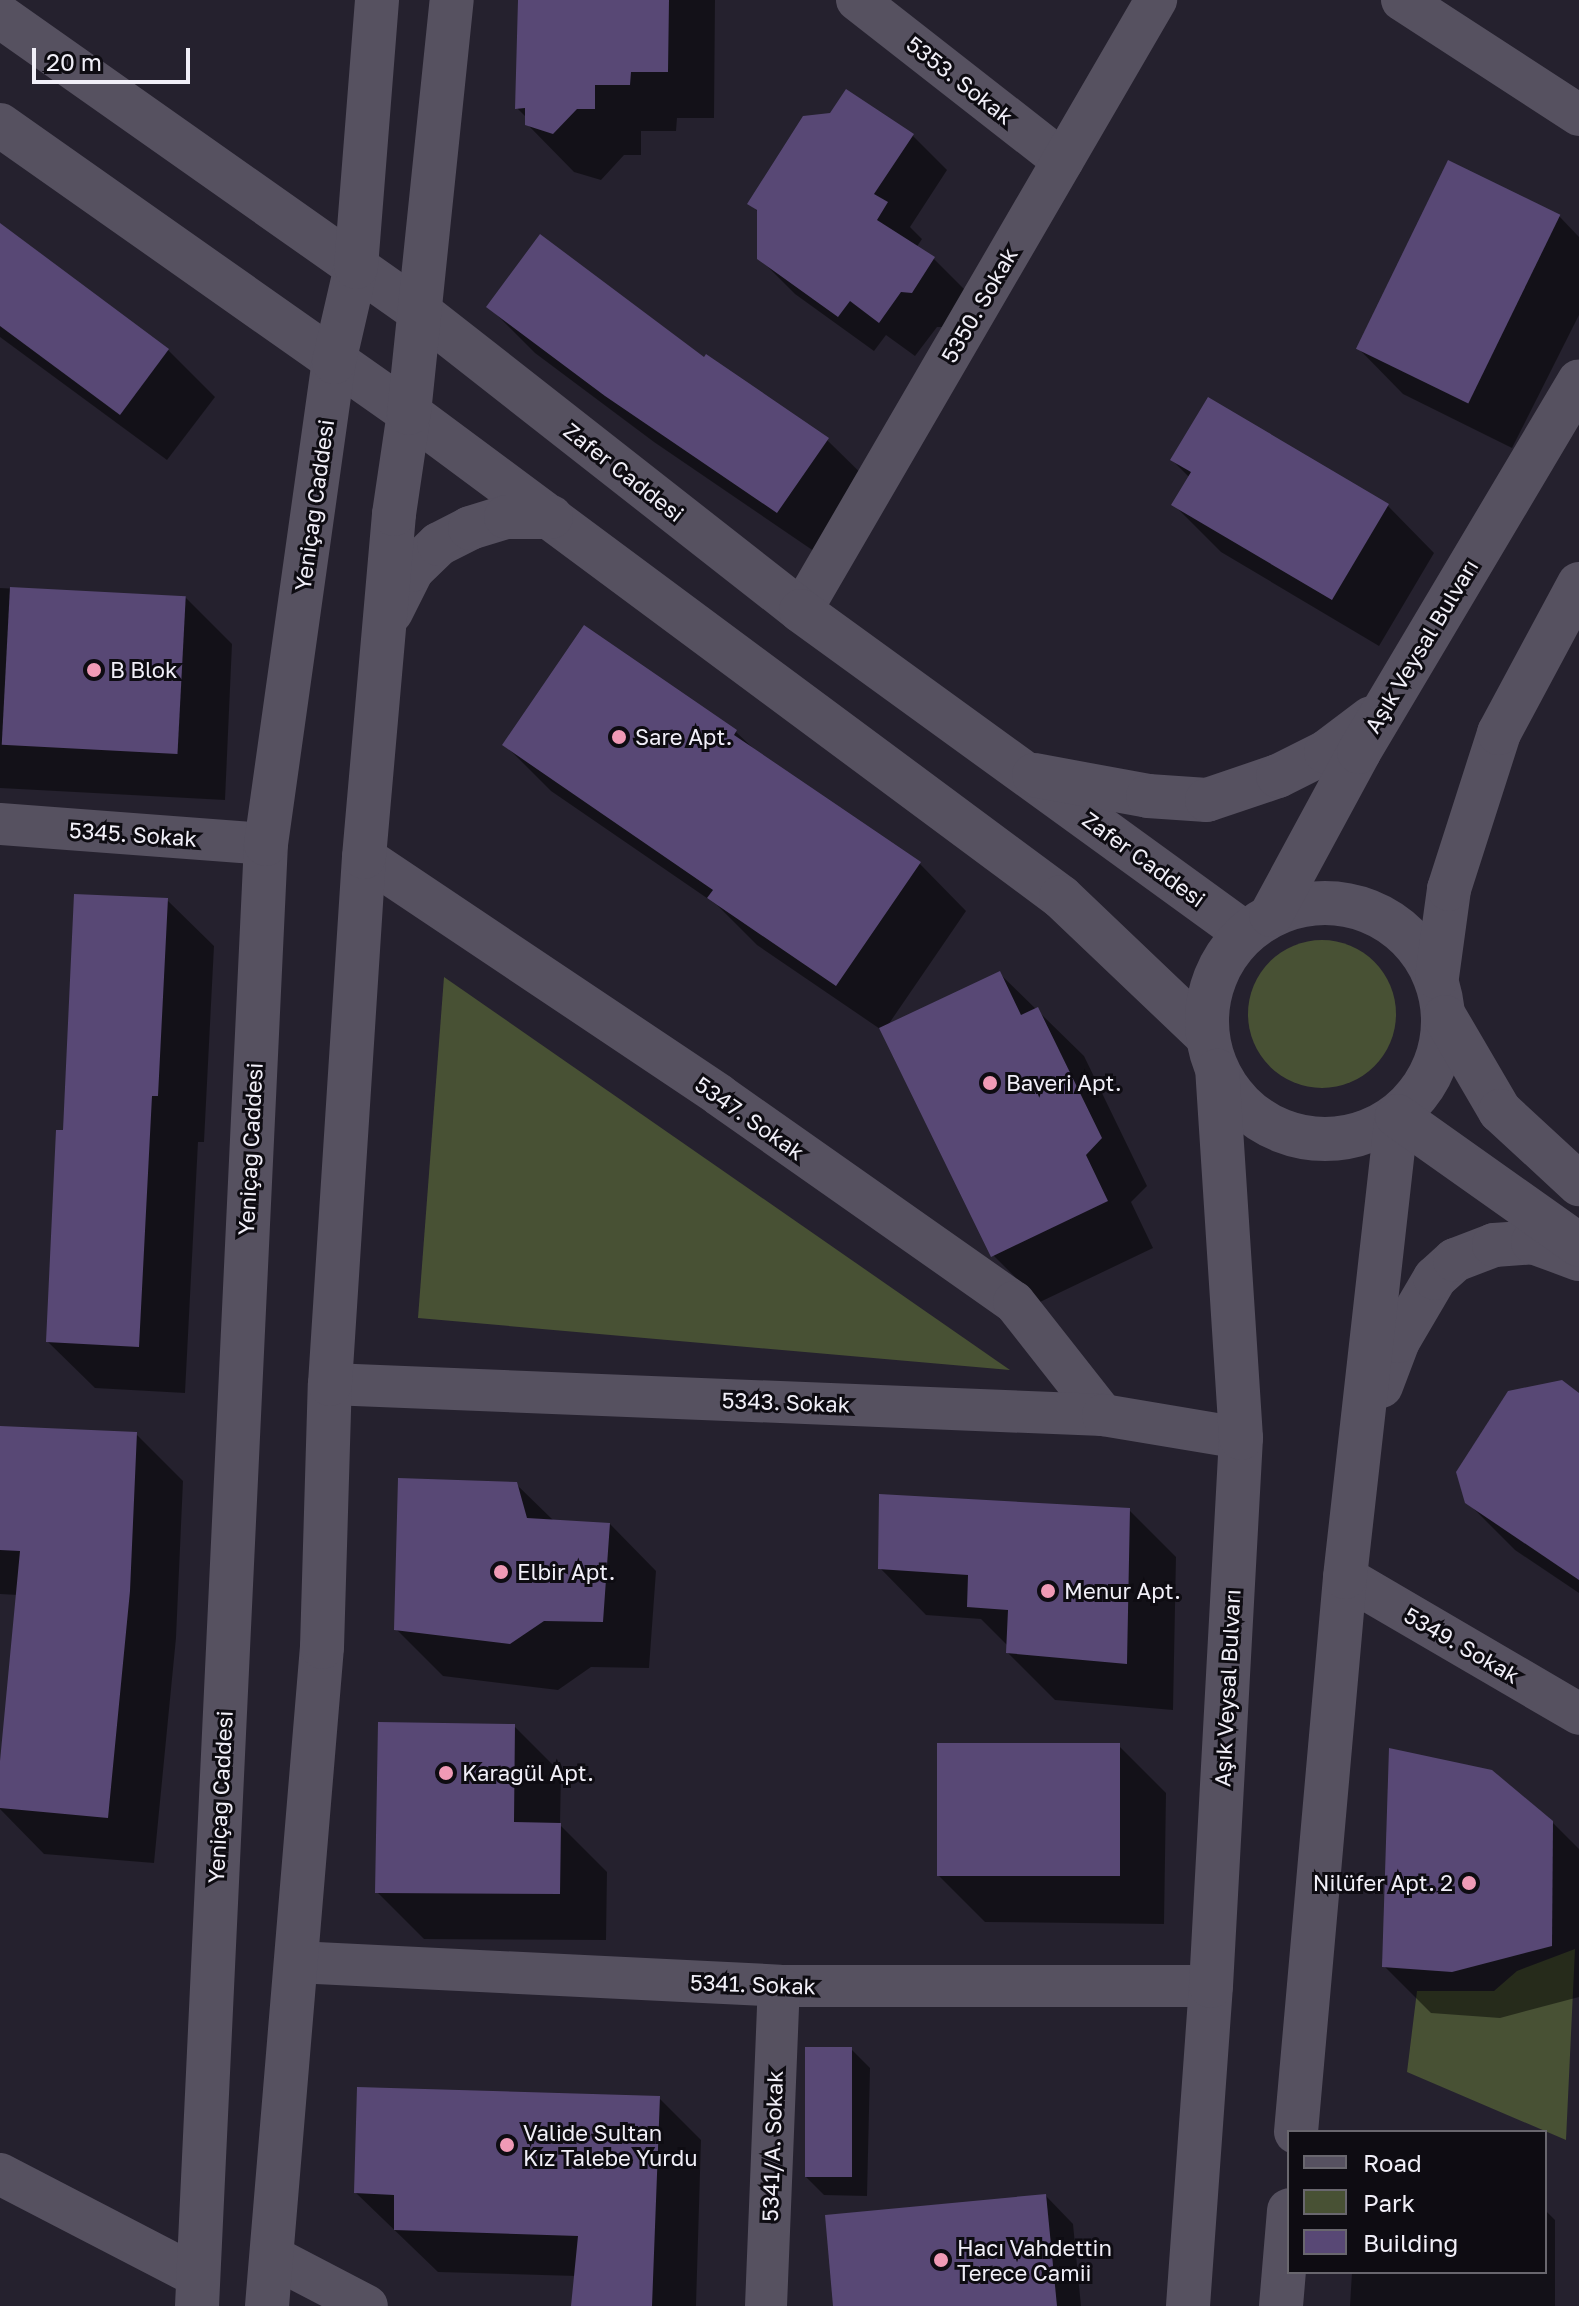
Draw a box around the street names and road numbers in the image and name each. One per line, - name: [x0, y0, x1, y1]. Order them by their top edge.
- street label: 5353. Sokak: [902, 30, 1018, 130]
- street label: 5350. Sokak: [935, 243, 1023, 367]
- street label: Zafer Caddesi: [559, 417, 689, 527]
- street label: Yeniçağ Caddesi: [289, 418, 339, 592]
- street label: Aşık Veysal Bulvarı: [1359, 554, 1483, 738]
- street label: Zafer Caddesi: [1078, 806, 1210, 912]
- street label: 5345. Sokak: [68, 816, 198, 852]
- street label: Yeniçağ Caddesi: [232, 1062, 268, 1236]
- street label: 5347. Sokak: [690, 1071, 810, 1165]
- street label: 5343. Sokak: [721, 1387, 851, 1417]
- street label: Aşık Veysal Bulvarı: [1209, 1588, 1245, 1788]
- street label: 5349. Sokak: [1400, 1601, 1524, 1689]
- street label: Yeniçağ Caddesi: [202, 1710, 238, 1884]
- street label: 5341. Sokak: [689, 1969, 817, 1999]
- street label: 5341/A. Sokak: [756, 2070, 788, 2222]

